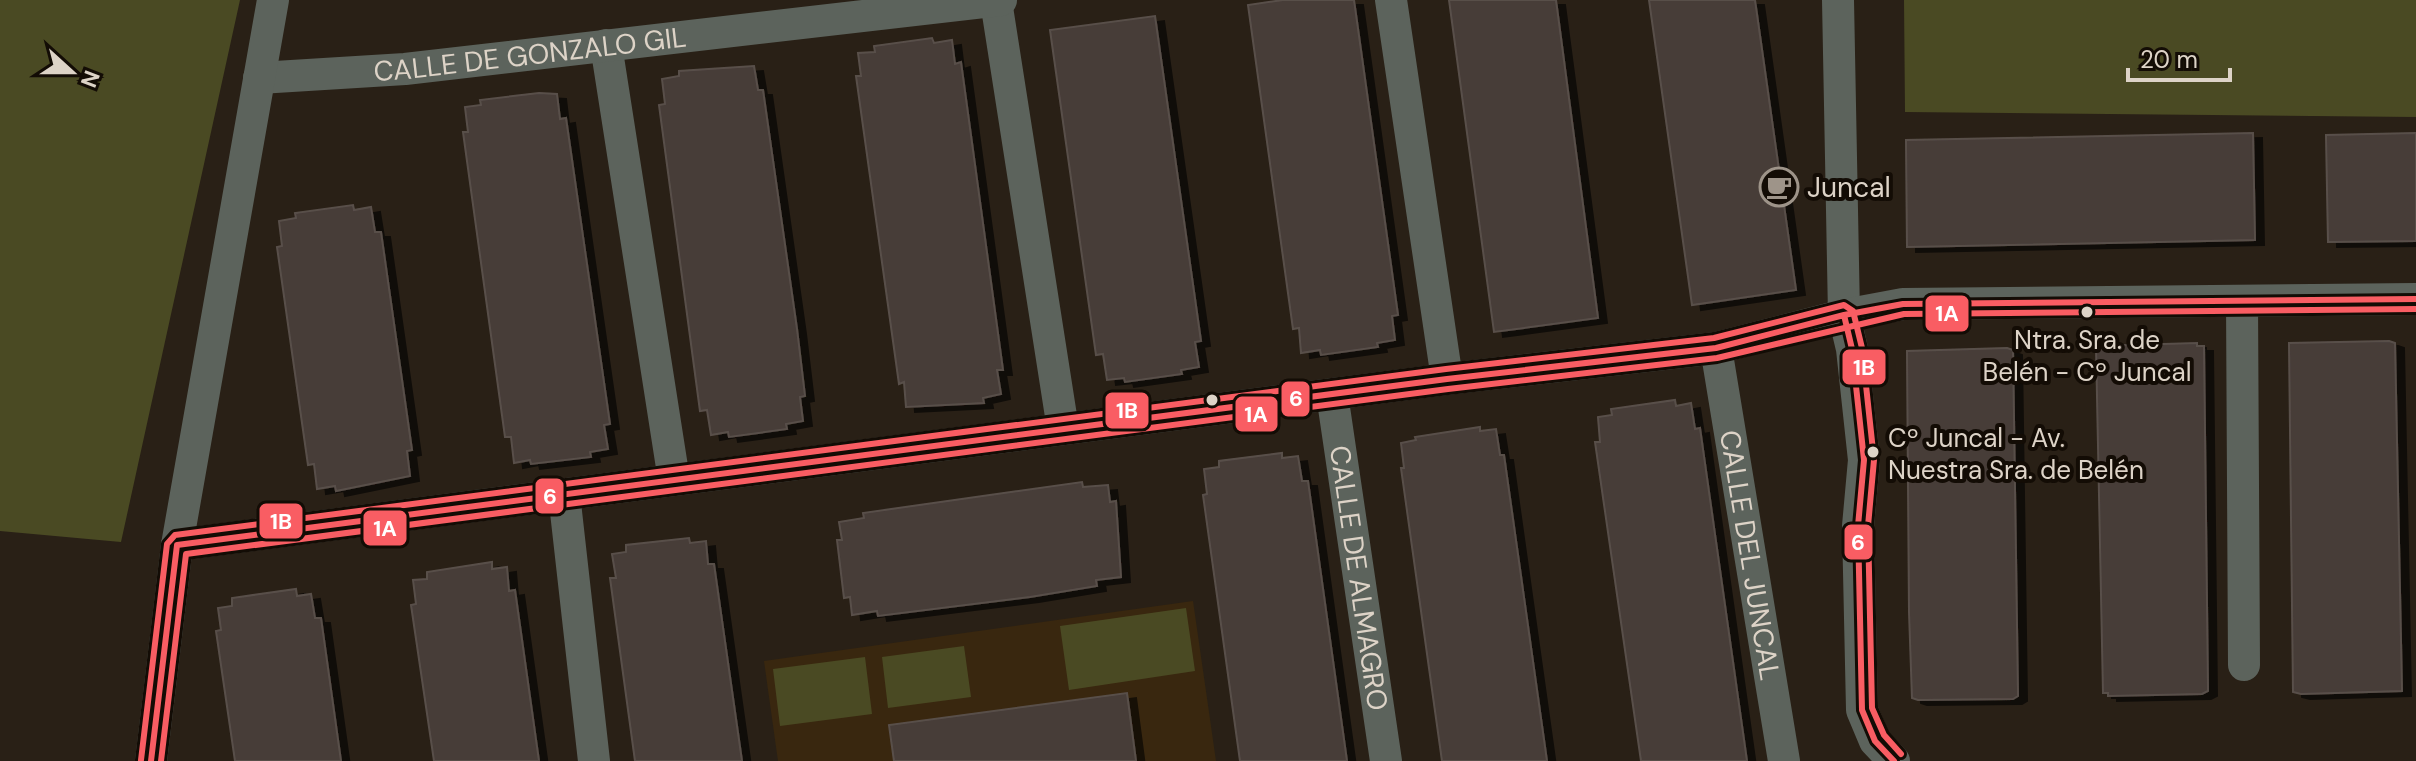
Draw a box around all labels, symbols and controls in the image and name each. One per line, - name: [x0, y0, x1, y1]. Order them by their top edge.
- street label: CALLE DE GONZALO GIL: [373, 19, 688, 90]
- north arrow: [32, 32, 112, 112]
- scale bar: [2128, 32, 2230, 82]
- text: 20 m: [2140, 44, 2198, 75]
- text: N: [74, 66, 107, 92]
- cafe icon: Juncal: [1758, 166, 1800, 208]
- place label: Juncal: [1807, 169, 1891, 206]
- line badge: 1A: [1924, 294, 1970, 333]
- text: 1A: [1935, 299, 1959, 328]
- marker: Ntra. Sra. de Belén - Cº Juncal: [2079, 304, 2095, 320]
- place label: Ntra. Sra. de Belén - Cº Juncal: [1983, 323, 2191, 389]
- line badge: 1B: [1841, 348, 1887, 386]
- text: 1B: [1853, 353, 1875, 382]
- line badge: 6: [1280, 380, 1311, 418]
- text: 6: [1289, 384, 1303, 413]
- line badge: 1B: [1104, 391, 1150, 430]
- unlabelled marker: [1204, 392, 1220, 408]
- line badge: 1A: [1234, 395, 1279, 433]
- text: 1B: [1116, 396, 1138, 425]
- text: 1A: [1244, 400, 1268, 429]
- place label: Cº Juncal - Av. Nuestra Sra. de Belén: [1888, 421, 2144, 487]
- street label: CALLE DEL JUNCAL: [1711, 427, 1788, 683]
- street label: CALLE DE ALMAGRO: [1321, 443, 1396, 713]
- marker: Cº Juncal - Av. Nuestra Sra. de Belén: [1865, 444, 1881, 460]
- line badge: 6: [534, 477, 565, 515]
- text: 6: [543, 482, 557, 511]
- line badge: 1B: [258, 502, 304, 540]
- text: 1B: [270, 507, 292, 536]
- line badge: 1A: [362, 509, 408, 547]
- text: 1A: [373, 514, 397, 543]
- line badge: 6: [1843, 523, 1874, 561]
- text: 6: [1851, 528, 1865, 557]

